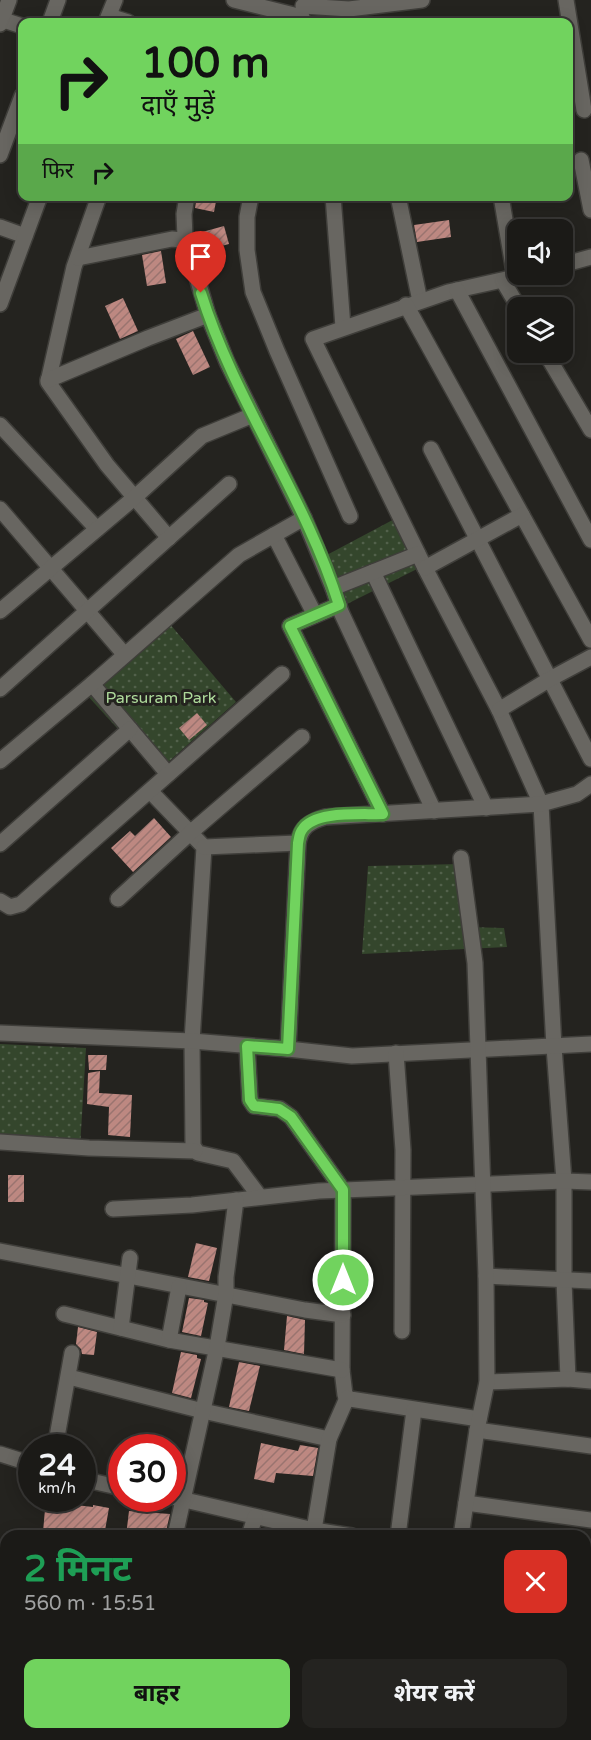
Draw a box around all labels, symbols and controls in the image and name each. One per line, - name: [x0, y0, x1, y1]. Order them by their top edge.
- text: 100 m: [141, 38, 270, 89]
- icon: right: [42, 42, 120, 120]
- text: दाएँ मुड़ें: [141, 89, 215, 122]
- icon: right: [86, 156, 119, 189]
- text: फिर: [42, 158, 74, 184]
- map controls: [507, 219, 573, 363]
- button: sound: [507, 219, 573, 285]
- pin: [175, 231, 226, 293]
- icon: arrive: [184, 240, 217, 273]
- button: layers: [507, 297, 573, 363]
- park label: Parsuram Park: [105, 688, 217, 708]
- position arrow: [311, 1248, 375, 1312]
- speed limit sign: 30: [108, 1434, 186, 1512]
- text: 24: [38, 1447, 76, 1484]
- text: km/h: [38, 1479, 76, 1497]
- text: 2 मिनट: [24, 1548, 132, 1591]
- button: close: [504, 1550, 567, 1613]
- text: 560 m · 15:51: [24, 1592, 156, 1616]
- button: बाहर: [24, 1659, 290, 1728]
- button: शेयर करें: [302, 1659, 567, 1728]

